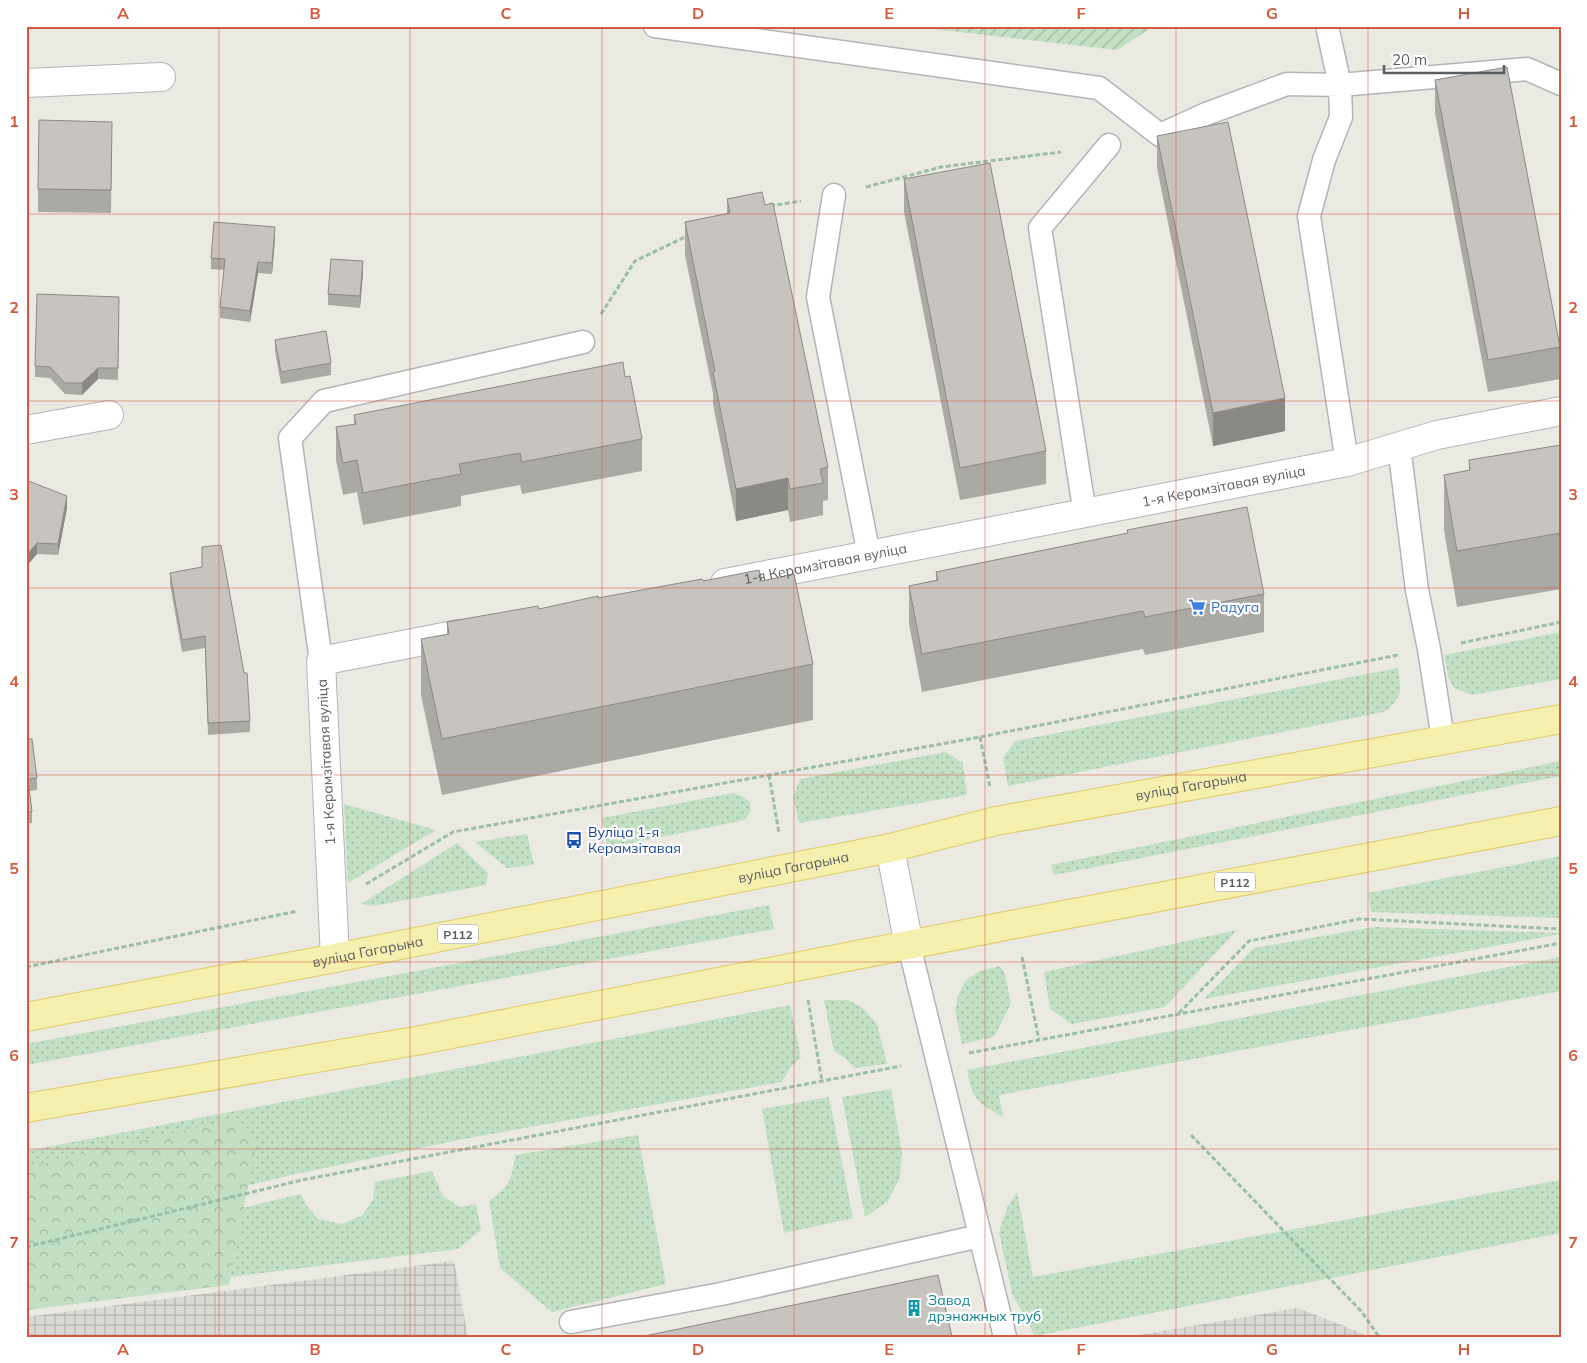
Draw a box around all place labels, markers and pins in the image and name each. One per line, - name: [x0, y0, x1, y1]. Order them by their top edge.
- supermarket icon: Радуга: [1187, 597, 1207, 617]
- place label: Радуга: [1211, 598, 1259, 616]
- place label: Вуліца 1-я Керамзітавая: [588, 823, 681, 857]
- bus stop icon: Вуліца 1-я Керамзітавая: [564, 830, 584, 850]
- place label: Завод дрэнажных труб: [928, 1291, 1041, 1325]
- building icon: Завод дрэнажных труб: [904, 1298, 924, 1318]

